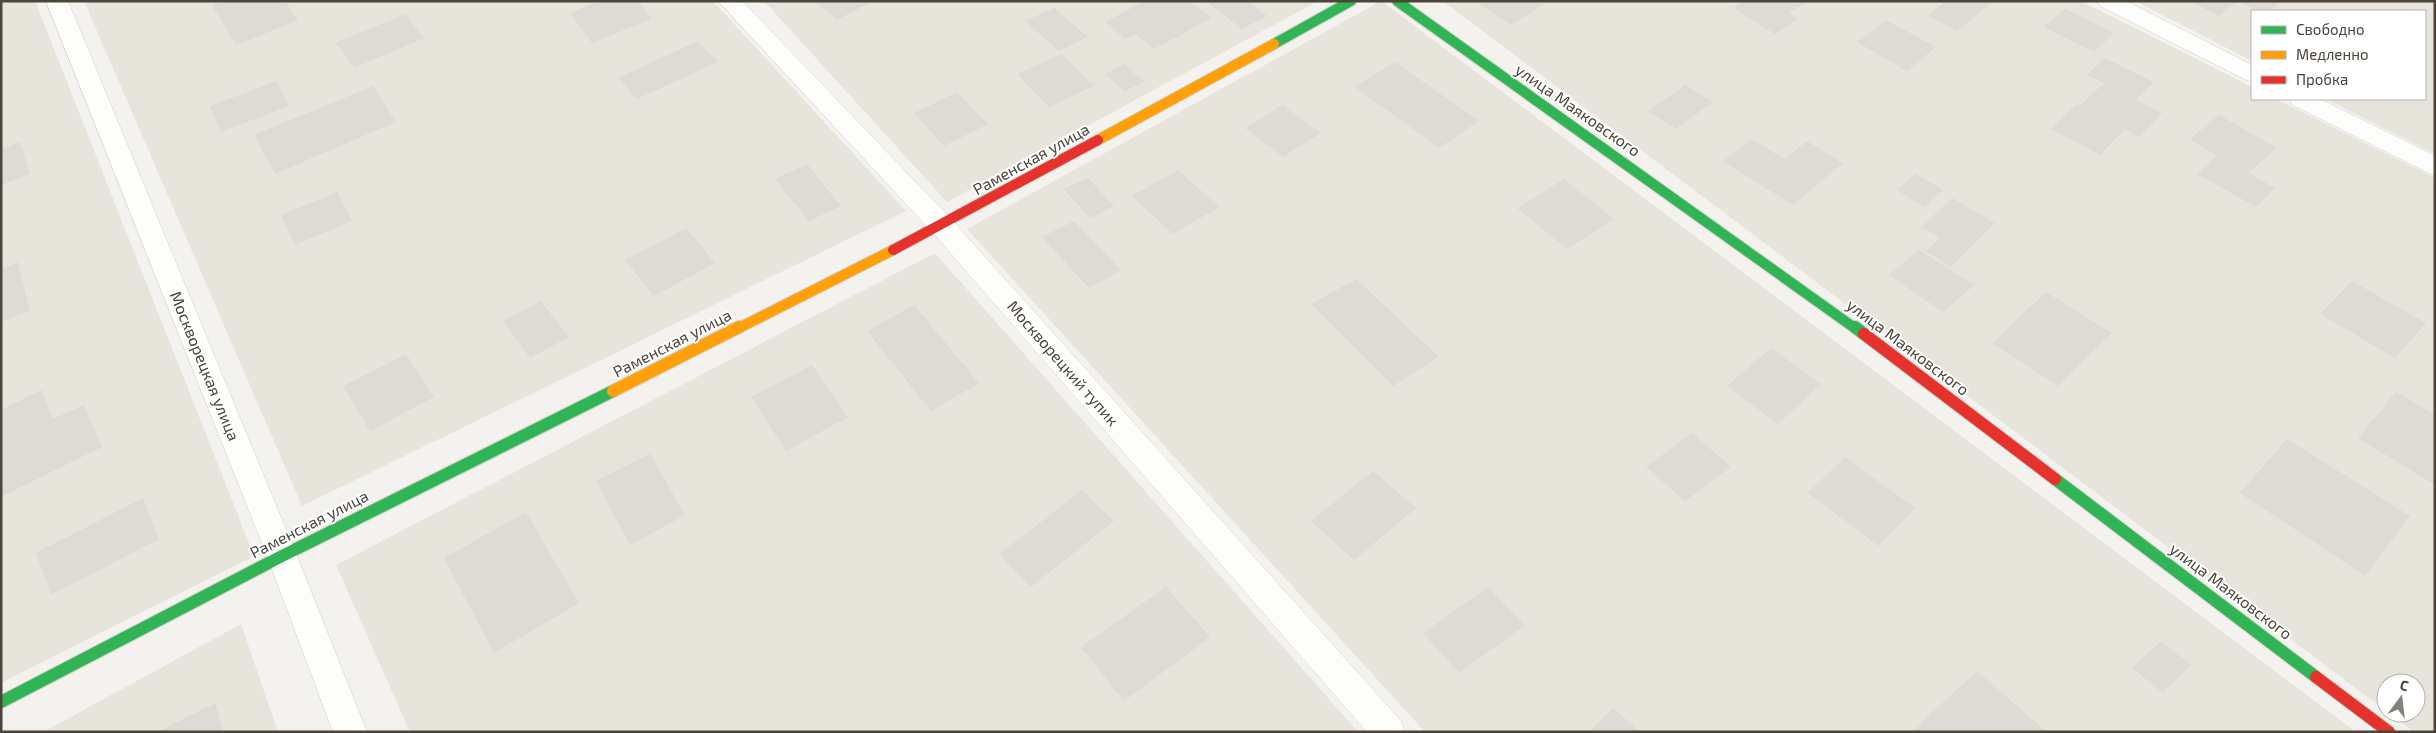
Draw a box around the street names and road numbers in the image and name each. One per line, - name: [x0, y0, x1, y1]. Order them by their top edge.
- street label: улица Маяковского: [1512, 59, 1644, 161]
- street label: Раменская улица: [969, 119, 1093, 199]
- street label: Москворецкая улица: [166, 288, 244, 444]
- street label: улица Маяковского: [1843, 294, 1973, 400]
- street label: Москворецкий тупик: [1003, 296, 1123, 430]
- street label: Раменская улица: [609, 304, 735, 382]
- street label: Раменская улица: [246, 485, 372, 563]
- street label: улица Маяковского: [2166, 538, 2296, 644]

